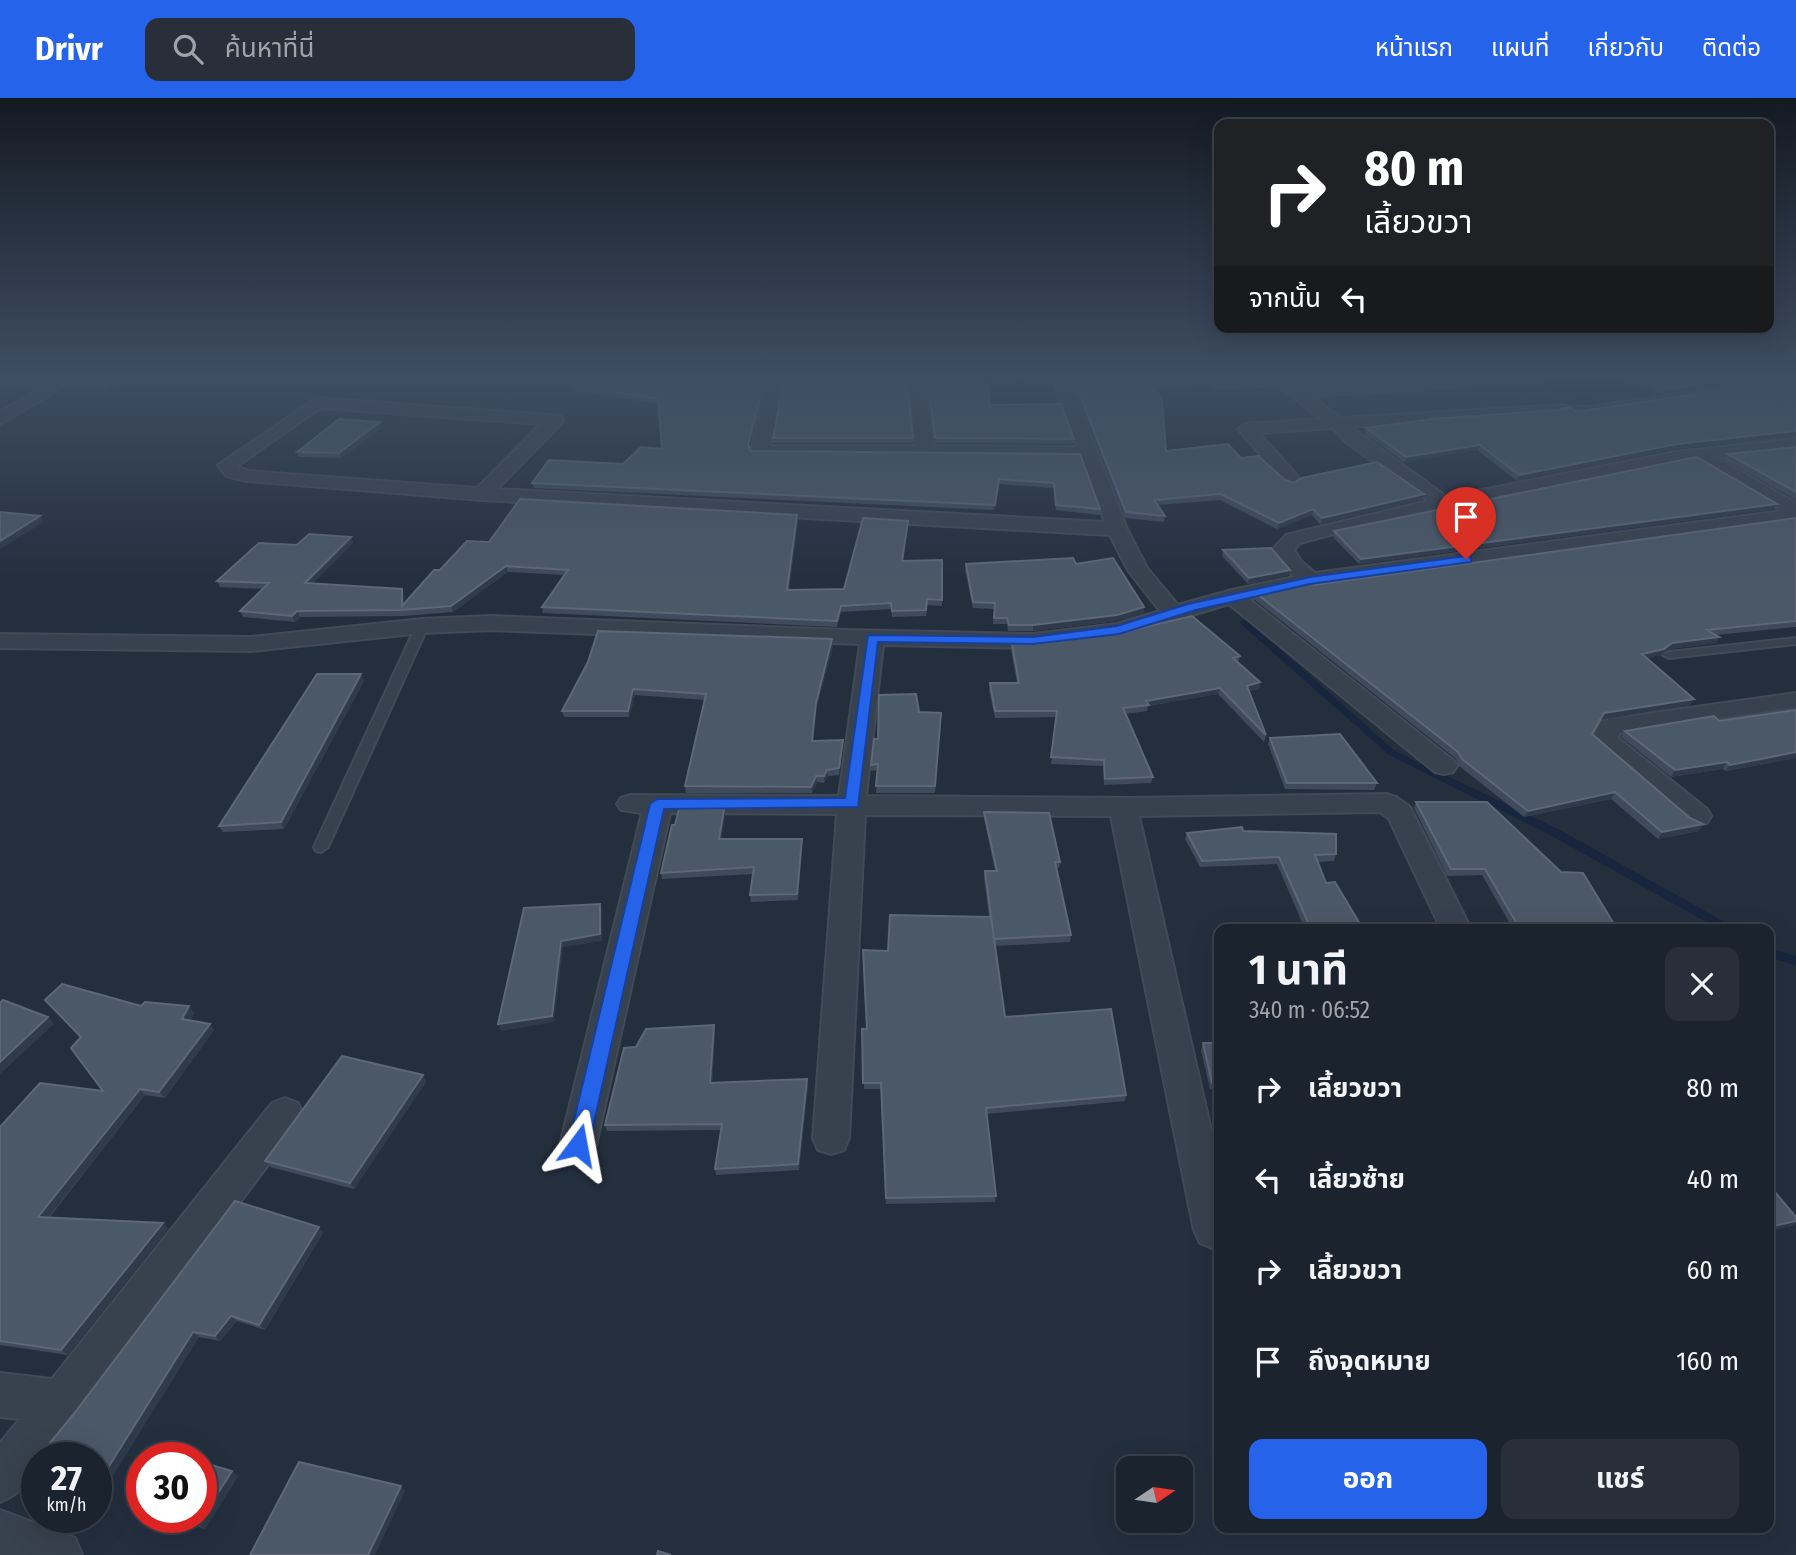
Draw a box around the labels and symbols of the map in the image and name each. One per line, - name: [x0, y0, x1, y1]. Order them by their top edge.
- pin: [1436, 487, 1496, 559]
- position arrow: [541, 1108, 615, 1182]
- speed limit sign: 30: [126, 1442, 217, 1533]
- north arrow: [1116, 1456, 1194, 1533]

